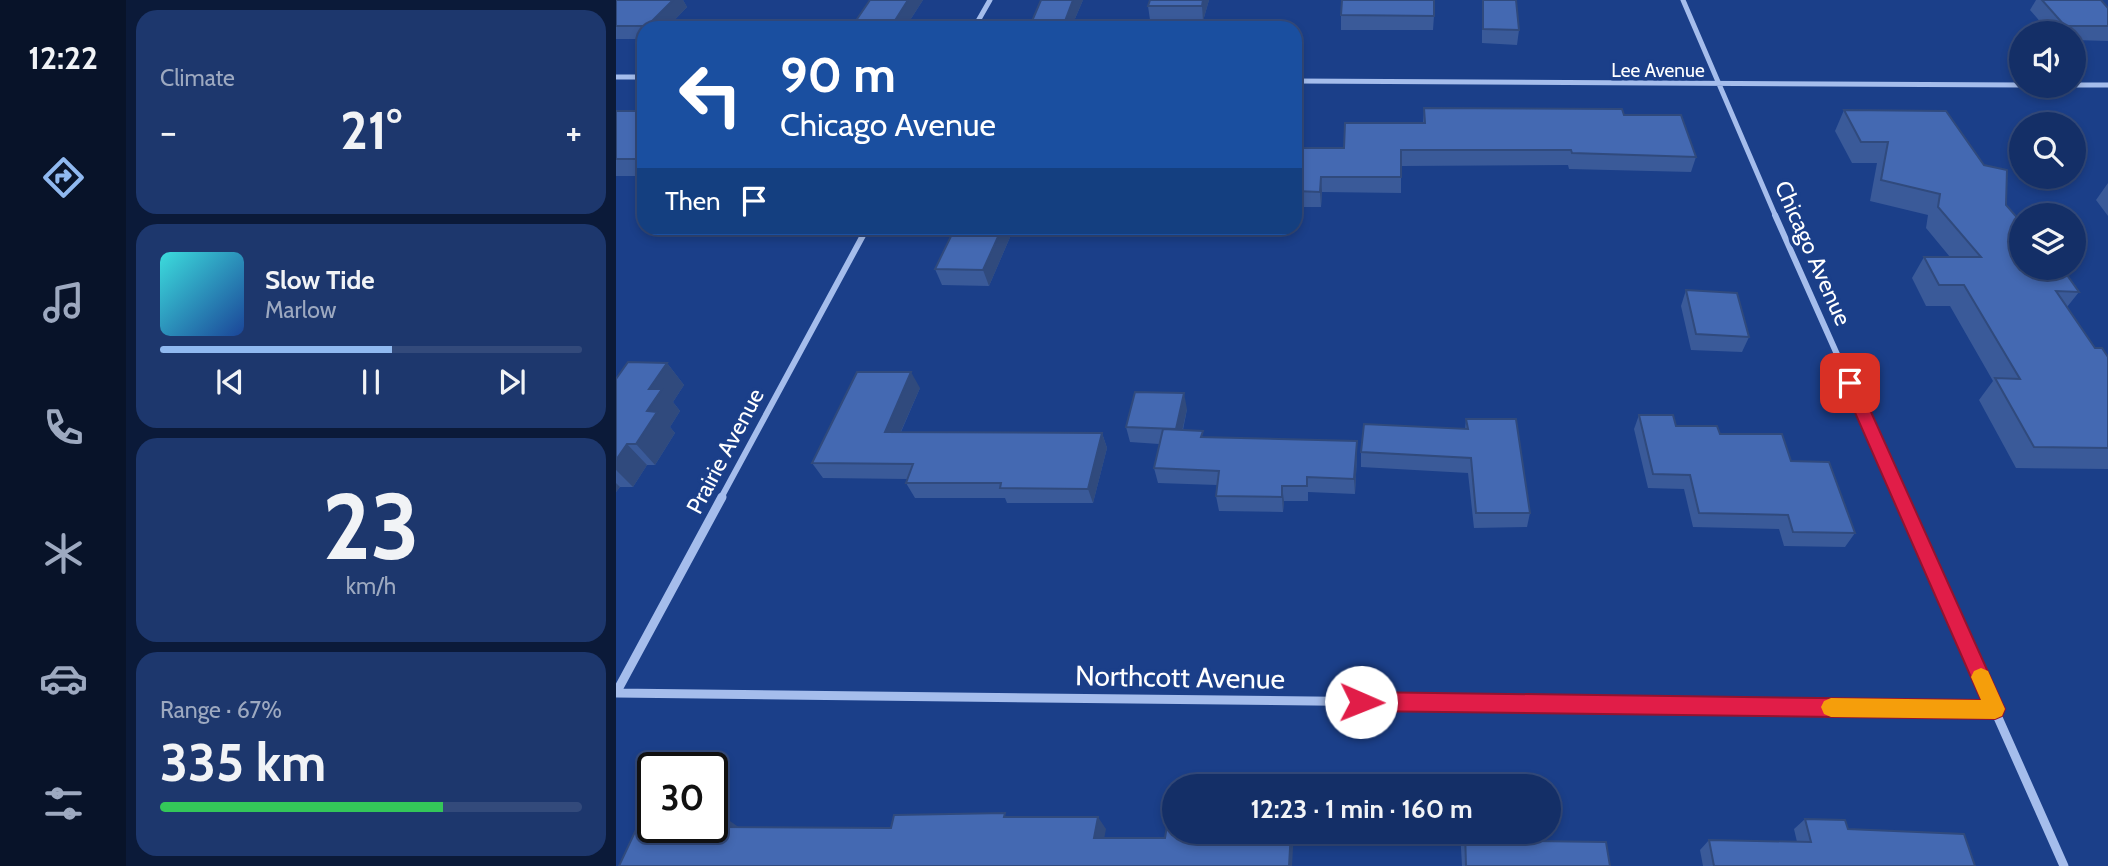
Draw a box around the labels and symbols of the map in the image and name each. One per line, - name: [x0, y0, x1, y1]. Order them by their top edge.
- street label: Lee Avenue: [1611, 59, 1705, 82]
- street label: Chicago Avenue: [1769, 176, 1857, 330]
- pin: [1820, 353, 1880, 413]
- street label: Prairie Avenue: [680, 383, 770, 519]
- street label: Northcott Avenue: [1075, 658, 1285, 696]
- position arrow: [1324, 665, 1398, 739]
- speed limit sign: 30: [637, 752, 728, 843]

